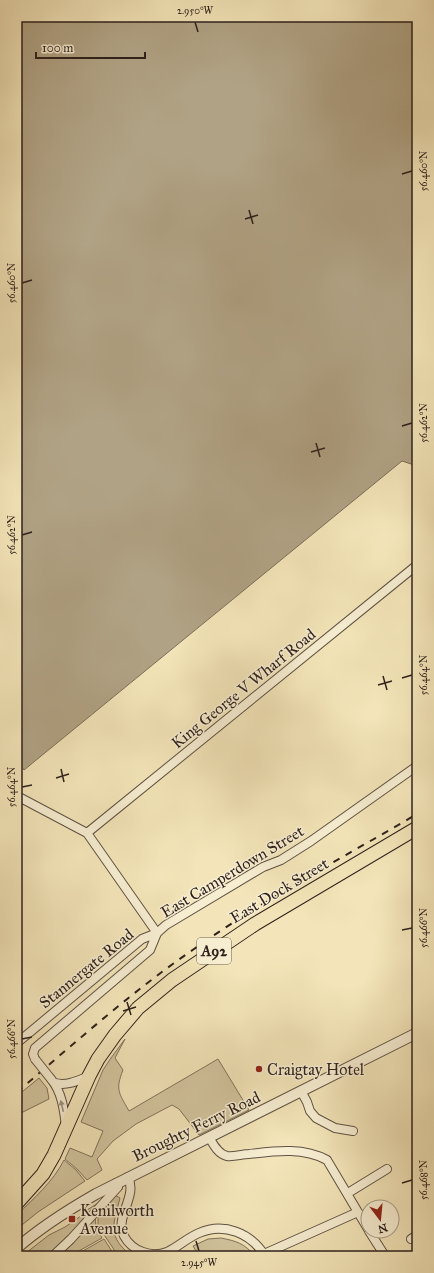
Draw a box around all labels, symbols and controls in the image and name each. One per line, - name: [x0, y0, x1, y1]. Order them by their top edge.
- text: 2.950°W: [177, 5, 214, 17]
- scale bar: [36, 34, 145, 60]
- text: 100 m: [42, 41, 73, 55]
- text: 56.460°N: [418, 150, 430, 191]
- text: 56.460°N: [6, 262, 18, 303]
- text: 56.462°N: [418, 403, 430, 443]
- text: 56.462°N: [6, 515, 18, 555]
- street label: King George V Wharf Road: [167, 624, 320, 753]
- text: 56.464°N: [418, 654, 430, 695]
- text: 56.464°N: [6, 766, 18, 807]
- street label: East Camperdown Street: [157, 821, 307, 922]
- street label: East Dock Street: [227, 853, 332, 927]
- text: 56.466°N: [418, 908, 430, 948]
- street label: Stannergate Road: [35, 925, 138, 1013]
- road number: A92: [197, 938, 231, 964]
- text: 56.466°N: [6, 1019, 18, 1059]
- place label: Craigtay Hotel: [267, 1060, 365, 1080]
- marker: Craigtay Hotel: [254, 1064, 264, 1074]
- street label: Broughty Ferry Road: [129, 1087, 264, 1167]
- one-way arrow: [59, 1099, 65, 1112]
- text: 56.468°N: [418, 1159, 430, 1200]
- north arrow: [360, 1199, 400, 1239]
- place label: Kenilworth Avenue: [79, 1201, 154, 1238]
- marker: Kenilworth Avenue: [67, 1214, 77, 1224]
- text: N: [376, 1221, 389, 1236]
- text: 2.945°W: [181, 1257, 217, 1269]

